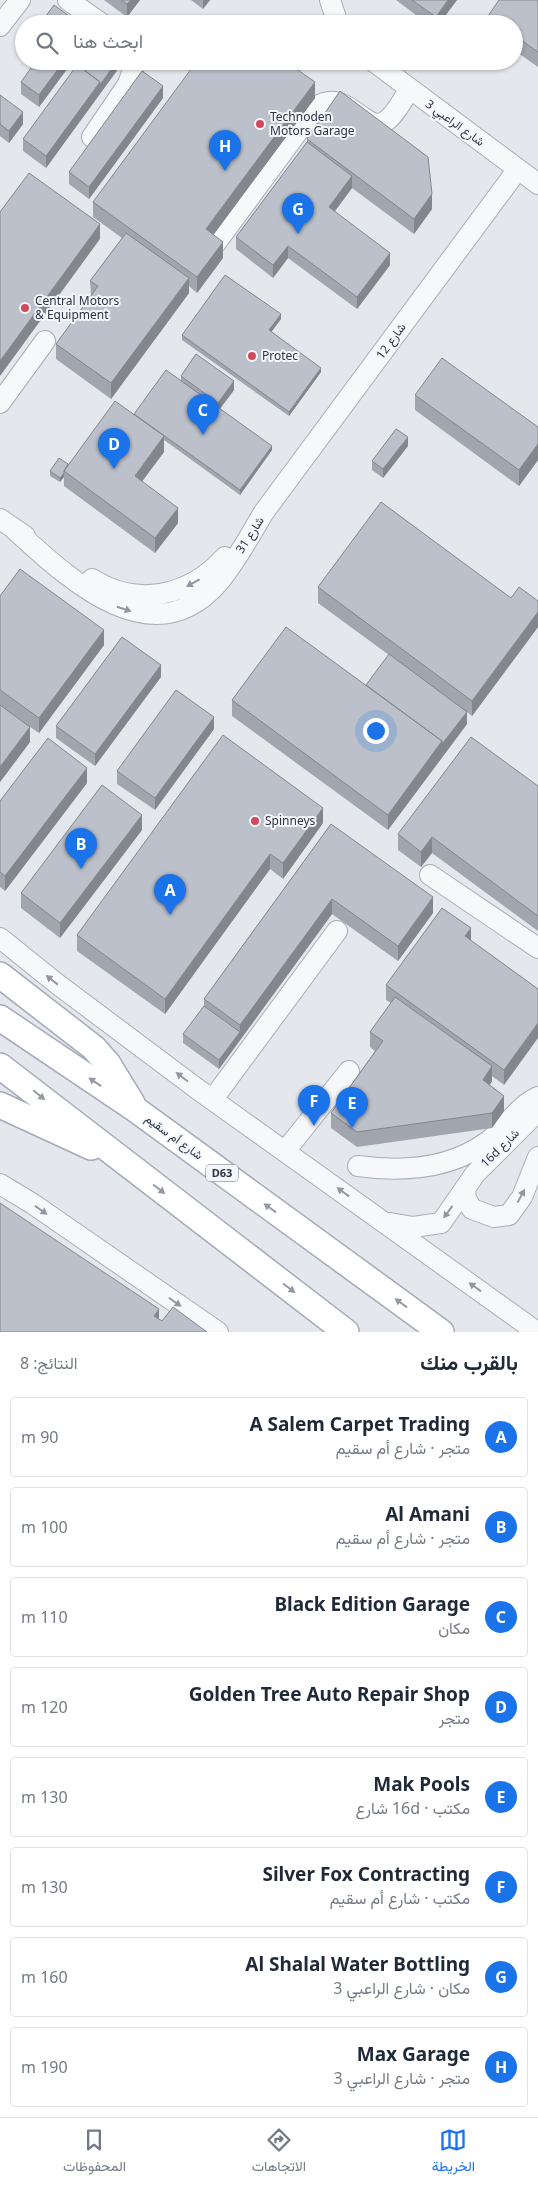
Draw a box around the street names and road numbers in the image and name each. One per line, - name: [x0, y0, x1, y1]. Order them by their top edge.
- street label: شارع الراعبي 3: [421, 95, 488, 151]
- street label: شارع 12: [372, 319, 410, 363]
- street label: شارع 31: [231, 513, 269, 557]
- street label: شارع أم سقيم: [141, 1110, 207, 1164]
- street label: 16d شارع: [477, 1125, 523, 1171]
- road number: D63: [206, 1164, 238, 1182]

